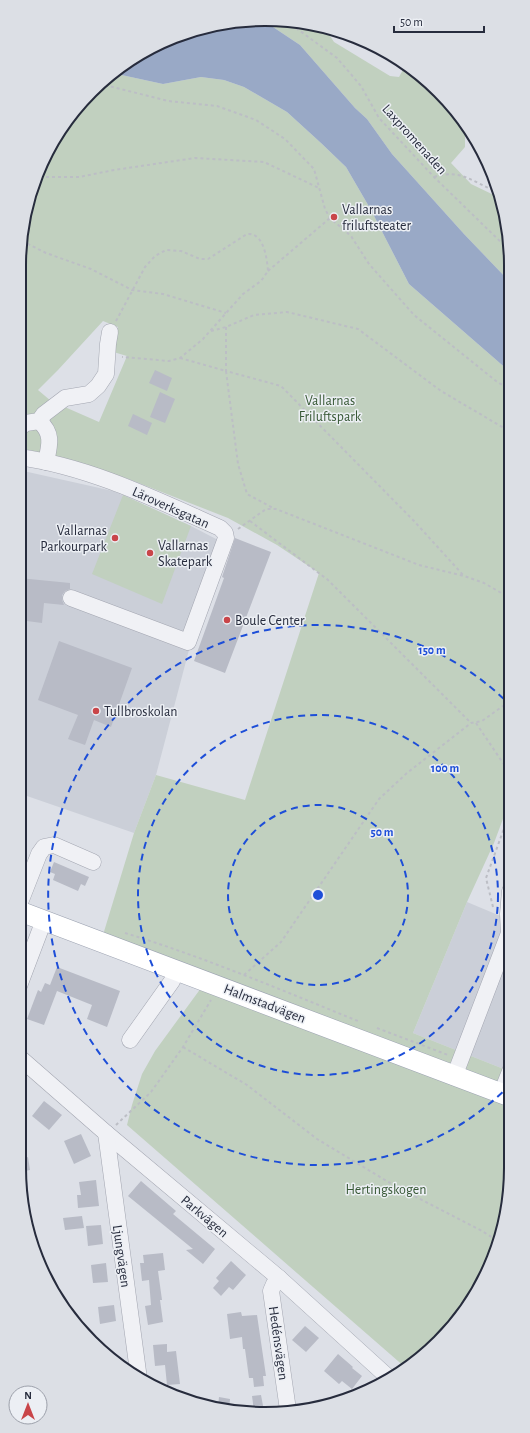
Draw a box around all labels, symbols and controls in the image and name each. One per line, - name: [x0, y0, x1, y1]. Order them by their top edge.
- scale bar: [394, 8, 484, 34]
- text: 50 m: [400, 16, 423, 28]
- street label: Laxpromenaden: [379, 102, 449, 177]
- place label: Vallarnas friluftsteater: [342, 203, 412, 233]
- marker: Vallarnas friluftsteater: [329, 212, 339, 222]
- park label: Vallarnas Friluftspark: [299, 394, 362, 424]
- street label: Läroverksgatan: [130, 485, 211, 531]
- place label: Vallarnas Parkourpark: [40, 524, 108, 554]
- marker: Vallarnas Parkourpark: [110, 533, 120, 543]
- place label: Vallarnas Skatepark: [158, 539, 213, 569]
- marker: Vallarnas Skatepark: [145, 548, 155, 558]
- place label: Boule Center: [235, 614, 305, 628]
- marker: Boule Center: [222, 615, 232, 625]
- text: 150 m: [418, 644, 446, 656]
- place label: Tullbroskolan: [104, 705, 178, 719]
- marker: Tullbroskolan: [91, 706, 101, 716]
- text: 100 m: [431, 762, 459, 774]
- text: 50 m: [371, 826, 394, 838]
- centre of rings: [311, 888, 325, 902]
- street label: Halmstadvägen: [222, 982, 307, 1026]
- park label: Hertingskogen: [346, 1183, 426, 1197]
- street label: Parkvägen: [178, 1193, 231, 1240]
- street label: Ljungvägen: [110, 1224, 132, 1288]
- street label: Hedénsvägen: [266, 1305, 290, 1381]
- north arrow: [8, 1385, 48, 1425]
- text: N: [24, 1390, 32, 1401]

